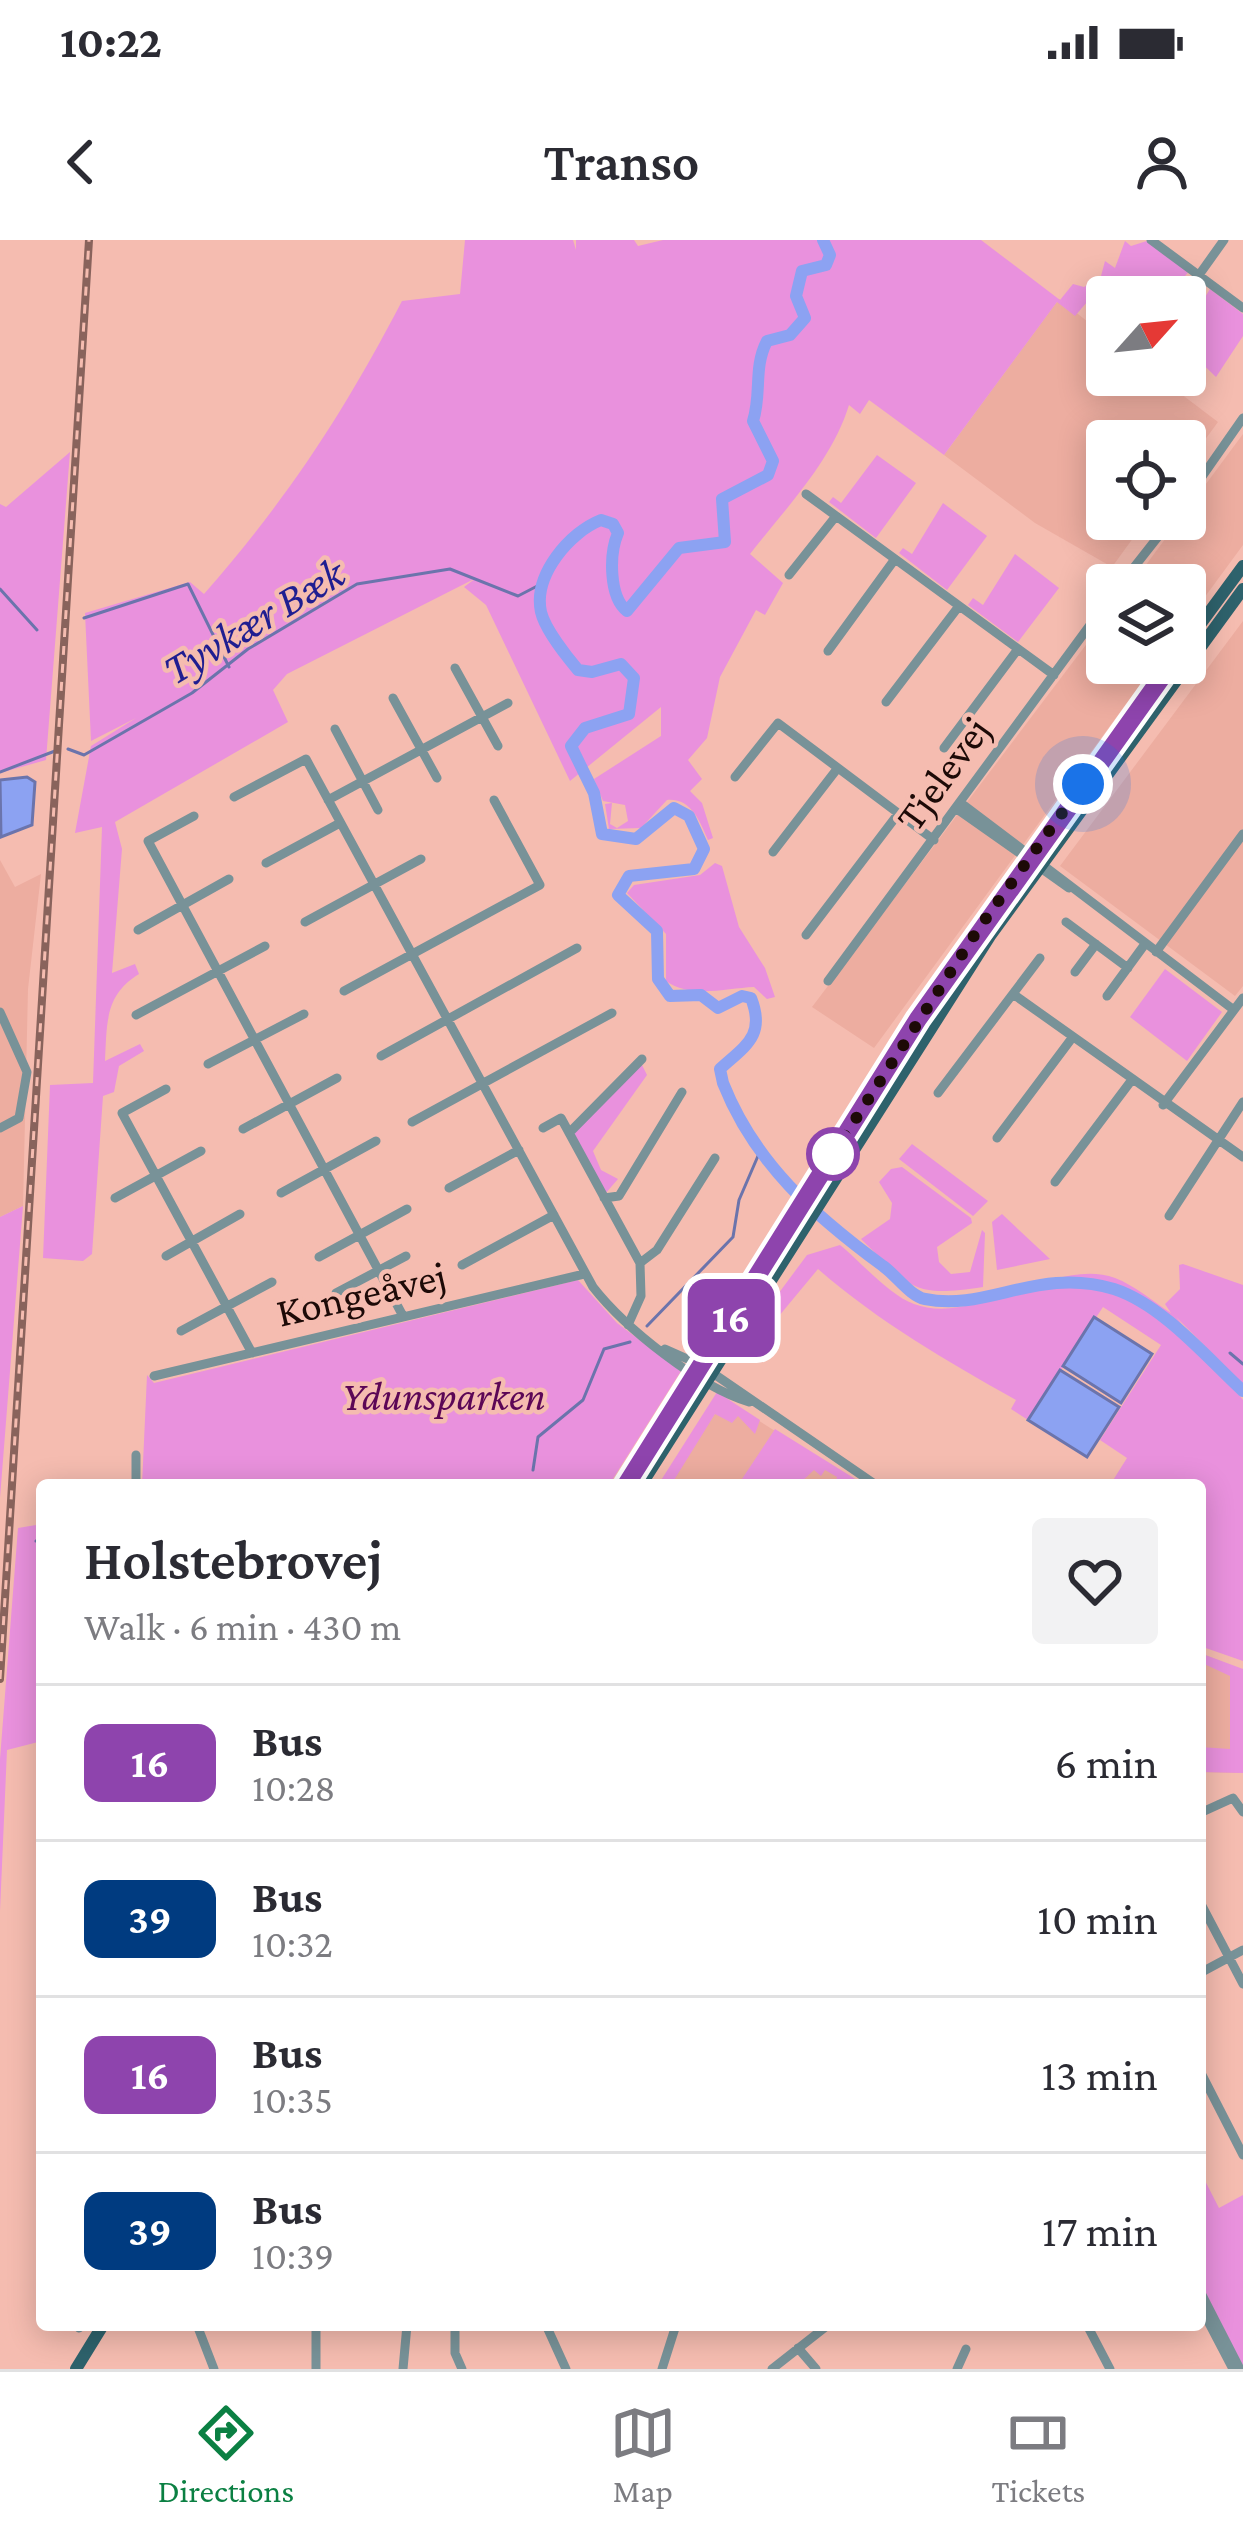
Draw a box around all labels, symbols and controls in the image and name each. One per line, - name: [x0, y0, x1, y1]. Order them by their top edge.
- text: 10:22: [60, 17, 162, 67]
- icon: back: [48, 129, 114, 195]
- icon: person: [1129, 129, 1195, 195]
- text: Transo: [544, 132, 700, 192]
- north arrow: [1086, 276, 1206, 396]
- map controls: [1086, 276, 1206, 684]
- button: locate: [1086, 420, 1206, 540]
- water label: Tyvkær Bæk: [154, 546, 355, 695]
- button: layers: [1086, 564, 1206, 684]
- street label: Tjelevej: [886, 707, 1000, 840]
- your location: [1053, 754, 1113, 814]
- unlabelled marker: [808, 1129, 858, 1179]
- street label: Kongeåvej: [272, 1251, 451, 1337]
- line badge: 16: [677, 1279, 785, 1357]
- text: 16: [712, 1294, 750, 1341]
- park label: Ydunsparken: [342, 1372, 546, 1419]
- button: heart: [1032, 1518, 1158, 1644]
- text: Holstebrovej: [84, 1528, 383, 1591]
- text: Walk · 6 min · 430 m: [84, 1605, 401, 1648]
- text: Bus: [252, 1716, 322, 1766]
- text: 6 min: [1055, 1738, 1158, 1788]
- text: 16: [131, 1739, 169, 1786]
- text: 10:28: [252, 1766, 335, 1809]
- text: Bus: [252, 1872, 322, 1922]
- text: 10 min: [1037, 1894, 1158, 1944]
- text: 39: [128, 1895, 172, 1942]
- text: 10:32: [252, 1922, 333, 1965]
- text: Bus: [252, 2028, 322, 2078]
- text: 13 min: [1041, 2050, 1158, 2100]
- text: 16: [131, 2051, 169, 2098]
- text: 10:35: [252, 2078, 333, 2121]
- text: Bus: [252, 2184, 322, 2234]
- text: 17 min: [1042, 2206, 1158, 2256]
- text: 39: [128, 2207, 172, 2254]
- text: 10:39: [252, 2234, 334, 2277]
- tab: Directions: [158, 2400, 294, 2509]
- tab: Map: [610, 2400, 676, 2509]
- tab: Tickets: [991, 2400, 1085, 2509]

